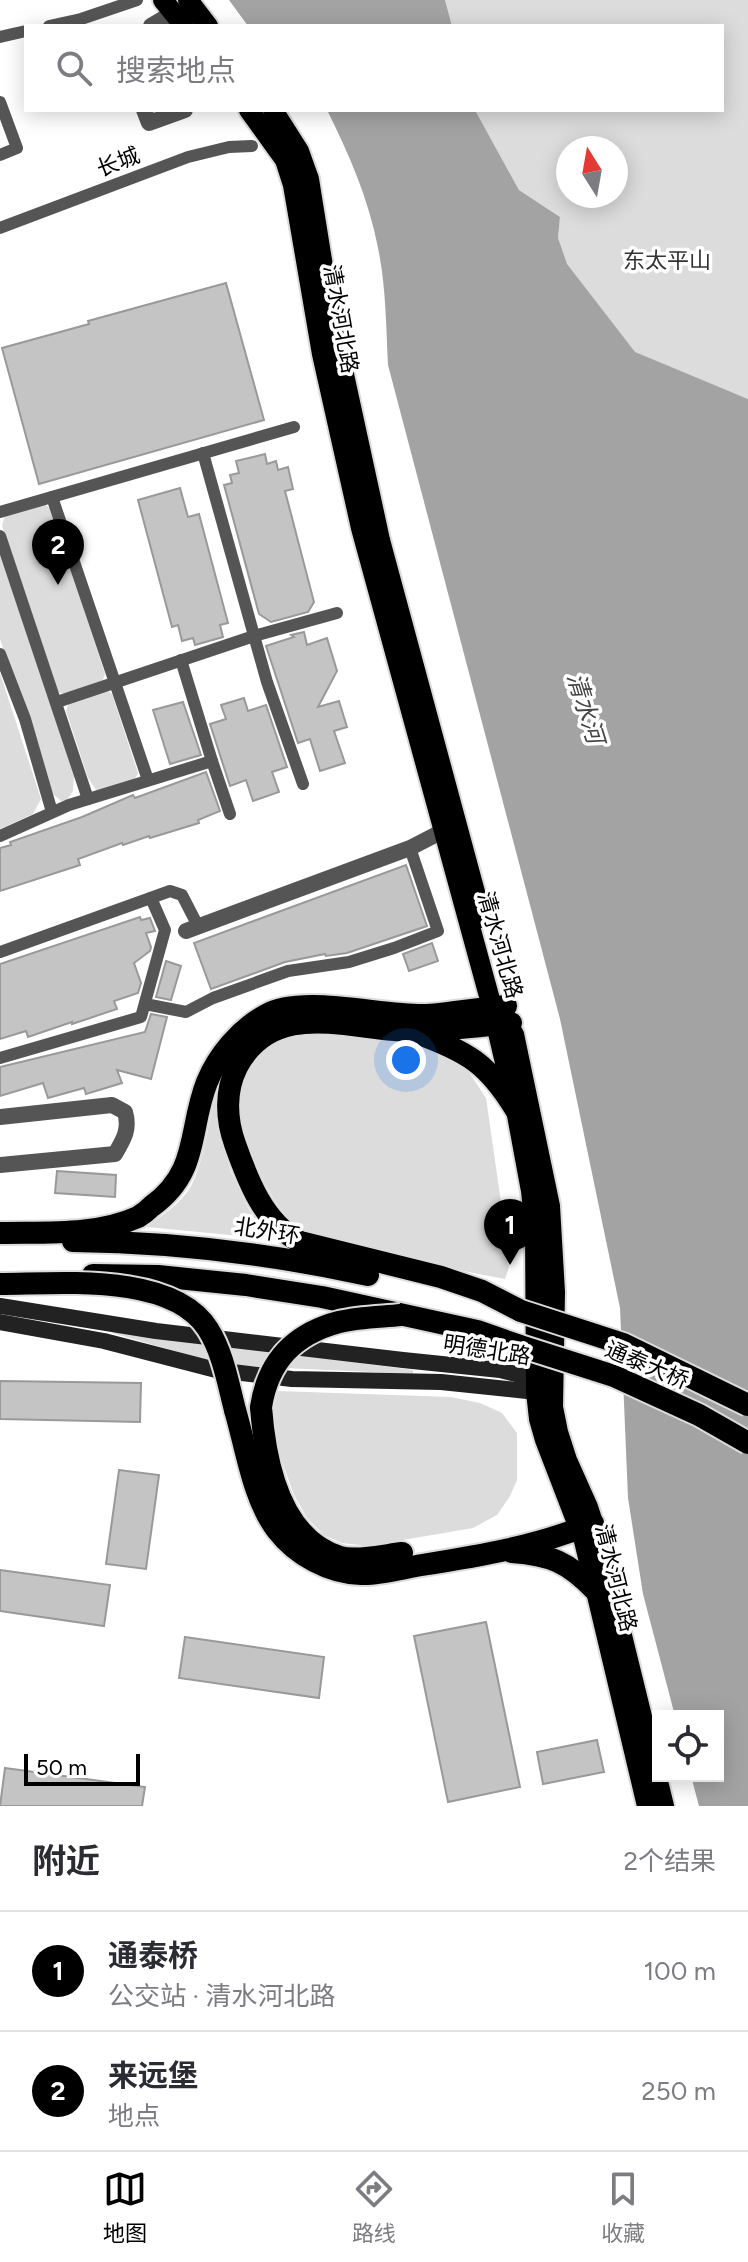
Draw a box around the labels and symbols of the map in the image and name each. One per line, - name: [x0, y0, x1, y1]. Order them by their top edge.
- north arrow: [556, 136, 628, 208]
- street label: 长城: [93, 142, 143, 182]
- park label: 东太平山: [623, 247, 711, 274]
- street label: 清水河北路: [318, 262, 364, 376]
- pin: 2: [32, 519, 84, 585]
- water label: 清水河: [562, 669, 612, 750]
- street label: 清水河北路: [472, 888, 528, 1002]
- your location: [386, 1040, 426, 1080]
- pin: 1: [484, 1199, 536, 1265]
- street label: 北外环: [232, 1213, 302, 1249]
- street label: 明德北路: [441, 1330, 533, 1370]
- street label: 通泰大桥: [601, 1335, 693, 1395]
- street label: 清水河北路: [590, 1521, 642, 1635]
- scale bar: [24, 1750, 140, 1786]

